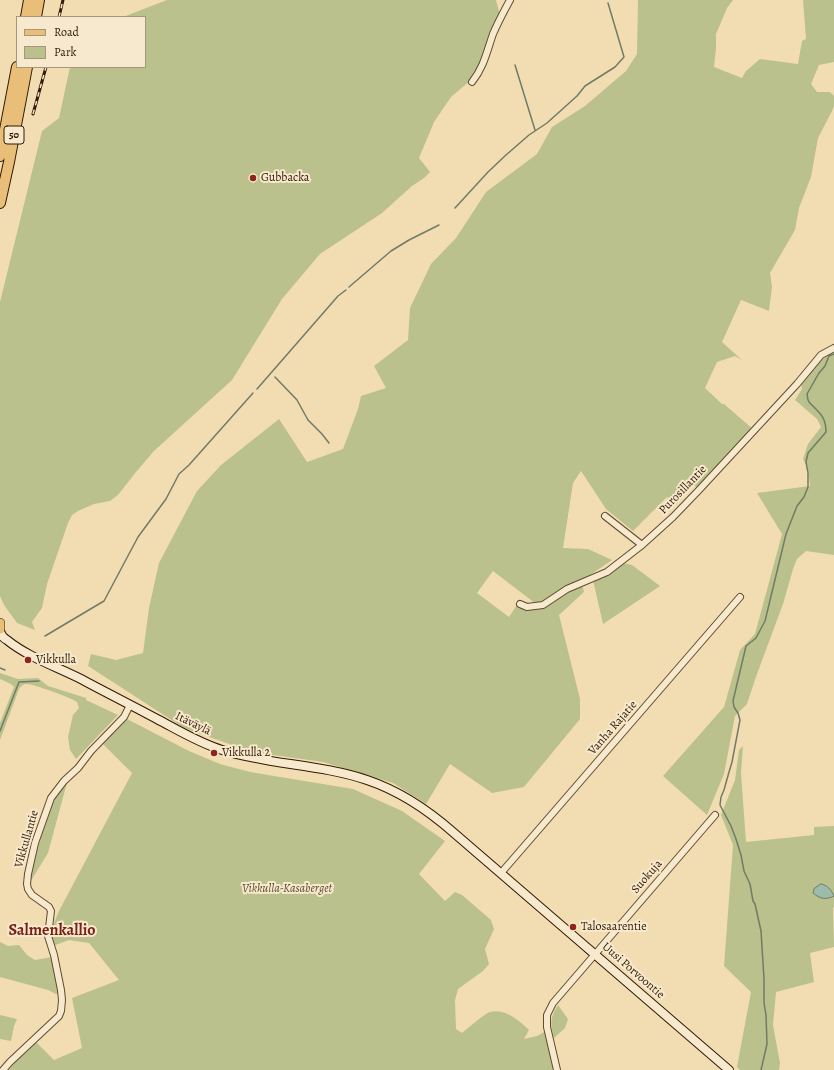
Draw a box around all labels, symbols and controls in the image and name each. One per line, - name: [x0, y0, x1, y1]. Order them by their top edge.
- legend: [16, 16, 146, 68]
- text: Road: [54, 24, 79, 40]
- text: Park: [54, 44, 77, 60]
- road number: 50: [4, 126, 24, 144]
- place label: Gubbacka: [261, 171, 309, 185]
- marker: Gubbacka: [248, 173, 258, 183]
- street label: Purosillantie: [656, 463, 710, 517]
- place label: Vikkulla: [36, 653, 76, 667]
- marker: Vikkulla: [23, 655, 33, 665]
- street label: Vanha Rajatie: [586, 698, 640, 758]
- street label: Itäväylä: [173, 709, 213, 739]
- place label: Vikkulla 2: [222, 746, 270, 760]
- marker: Vikkulla 2: [209, 748, 219, 758]
- street label: Vikkullantie: [12, 808, 42, 870]
- street label: Suokuja: [628, 857, 666, 897]
- park label: Vikkulla-Kasaberget: [242, 882, 332, 896]
- place label: Talosaarentie: [581, 920, 647, 934]
- district label: Salmenkallio: [8, 921, 96, 941]
- marker: Talosaarentie: [568, 922, 578, 932]
- street label: Uusi Porvoontie: [599, 940, 667, 1002]

